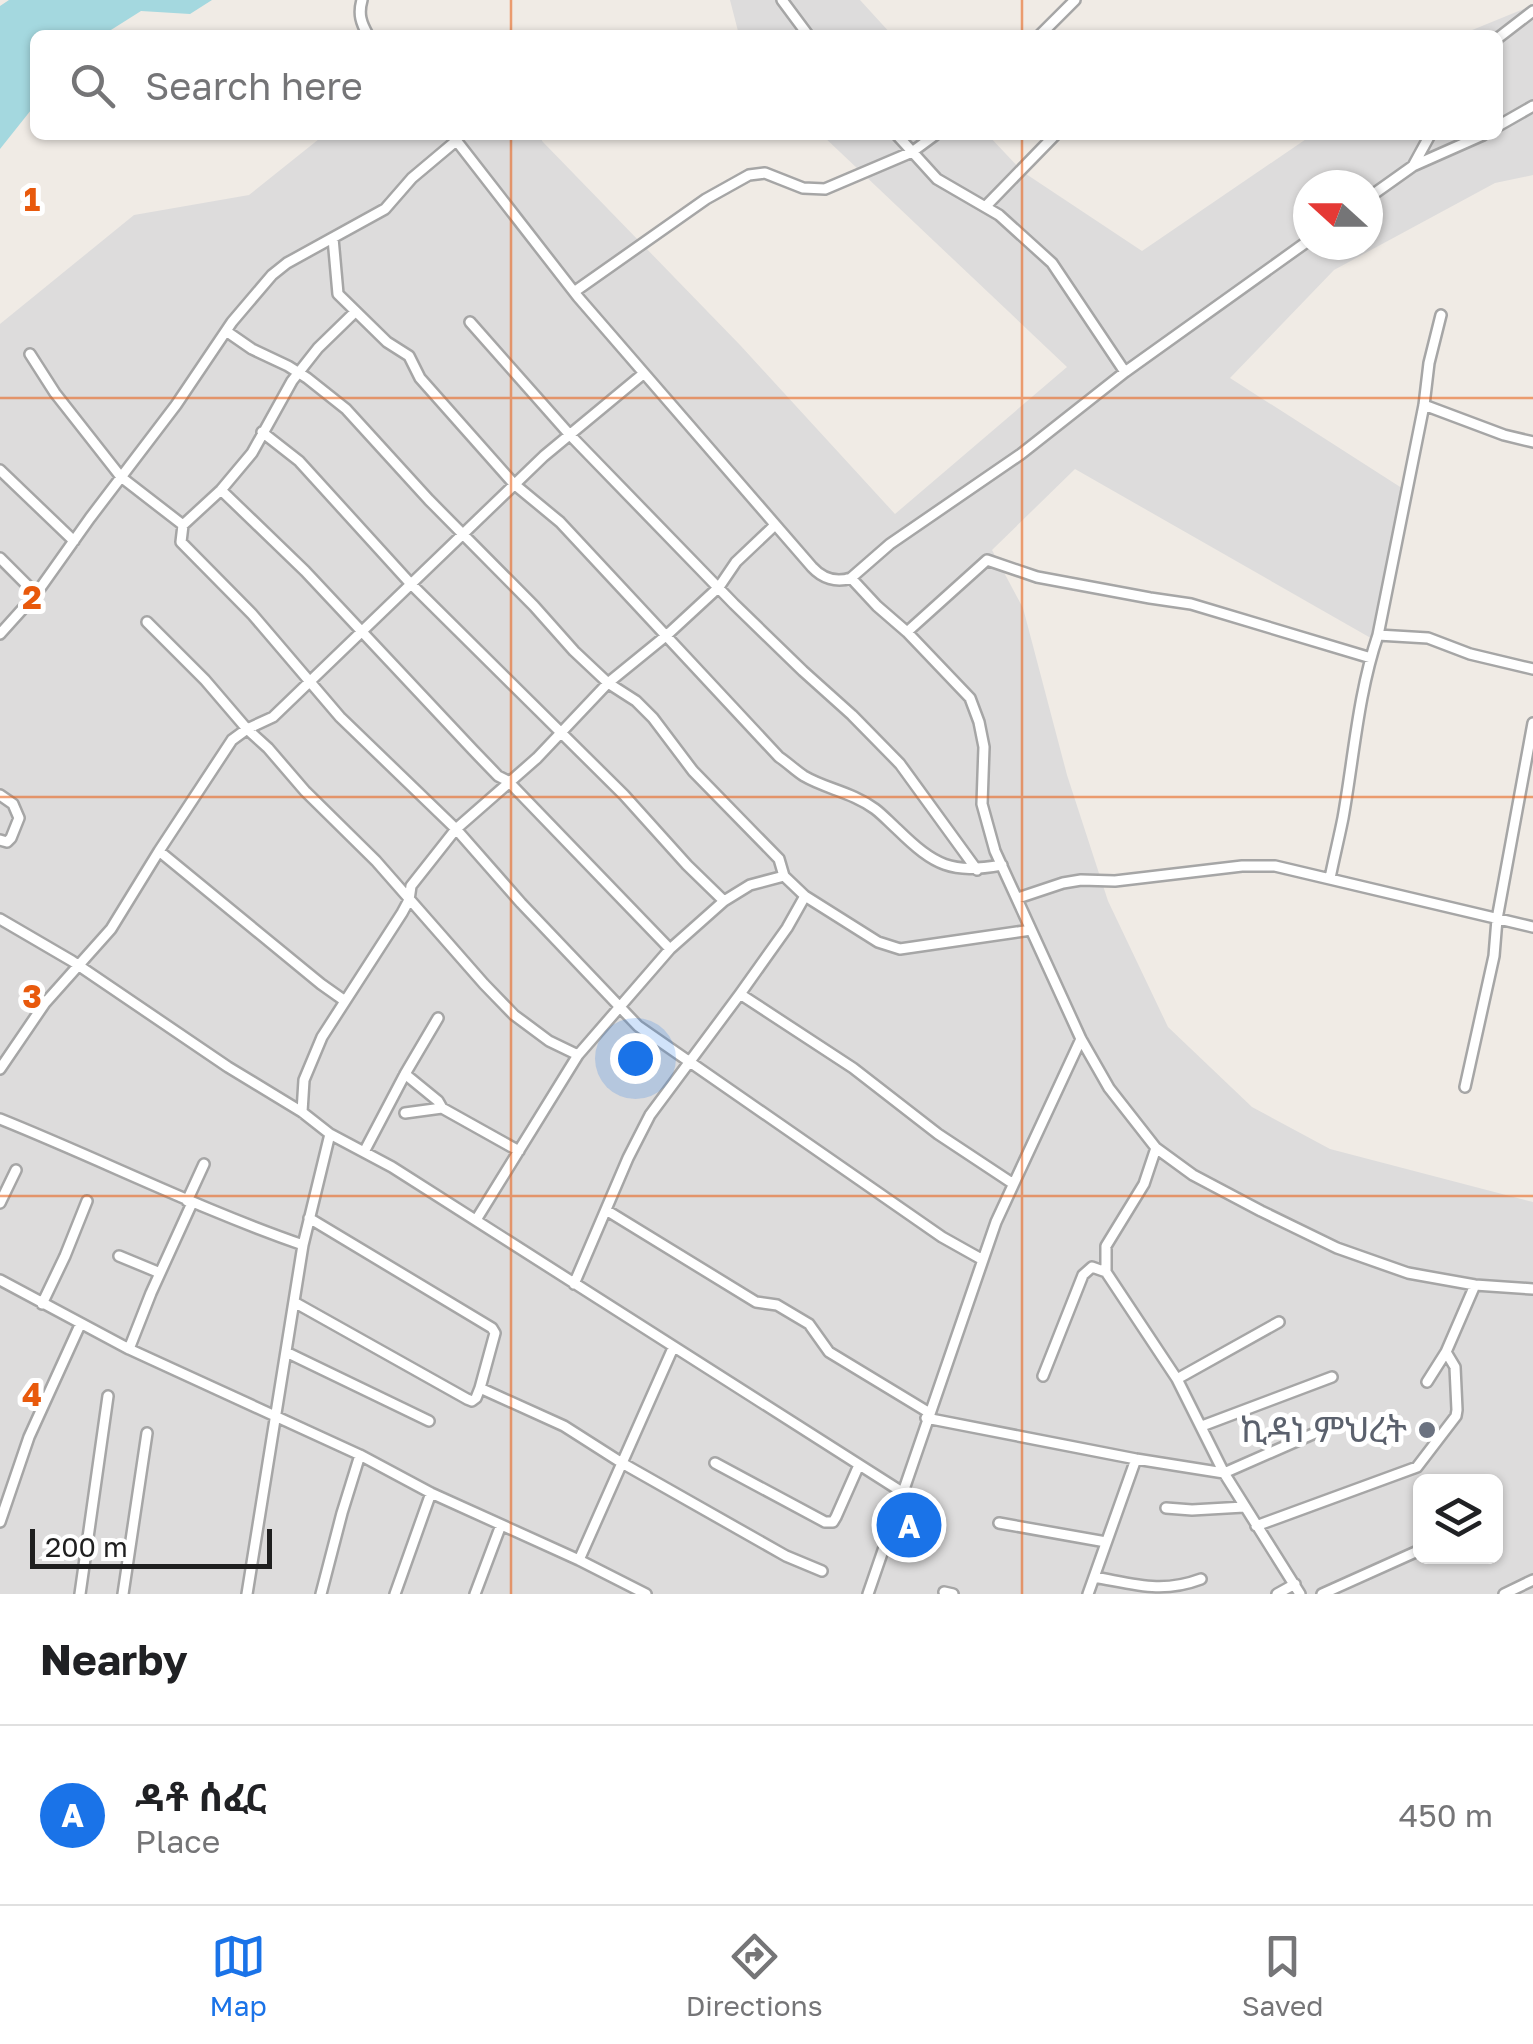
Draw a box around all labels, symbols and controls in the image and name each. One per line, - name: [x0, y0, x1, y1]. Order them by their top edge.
- search box: [30, 30, 1503, 140]
- icon: search: [65, 58, 120, 113]
- text: Search here: [145, 63, 363, 108]
- north arrow: [1293, 170, 1383, 260]
- text: 1: [24, 180, 40, 218]
- text: 2: [22, 578, 42, 616]
- text: 3: [22, 977, 42, 1015]
- your location: [610, 1033, 661, 1084]
- text: 4: [22, 1375, 42, 1413]
- place label: ኪዳነ ምህረት: [1240, 1408, 1407, 1450]
- marker: ኪዳነ ምህረት: [1416, 1419, 1438, 1441]
- map controls: [1413, 1474, 1503, 1564]
- button: layers: [1413, 1474, 1503, 1564]
- pin: A: [876, 1488, 942, 1562]
- scale bar: [30, 1524, 272, 1568]
- text: 200 m: [45, 1530, 128, 1563]
- text: Nearby: [40, 1634, 188, 1684]
- text: ዳቶ ሰፈር: [135, 1774, 267, 1819]
- text: A: [61, 1796, 84, 1834]
- text: 450 m: [1399, 1796, 1493, 1834]
- text: Place: [135, 1822, 220, 1860]
- tab: Map: [210, 1929, 267, 2022]
- tab: Directions: [686, 1929, 823, 2022]
- tab: Saved: [1242, 1929, 1323, 2022]

